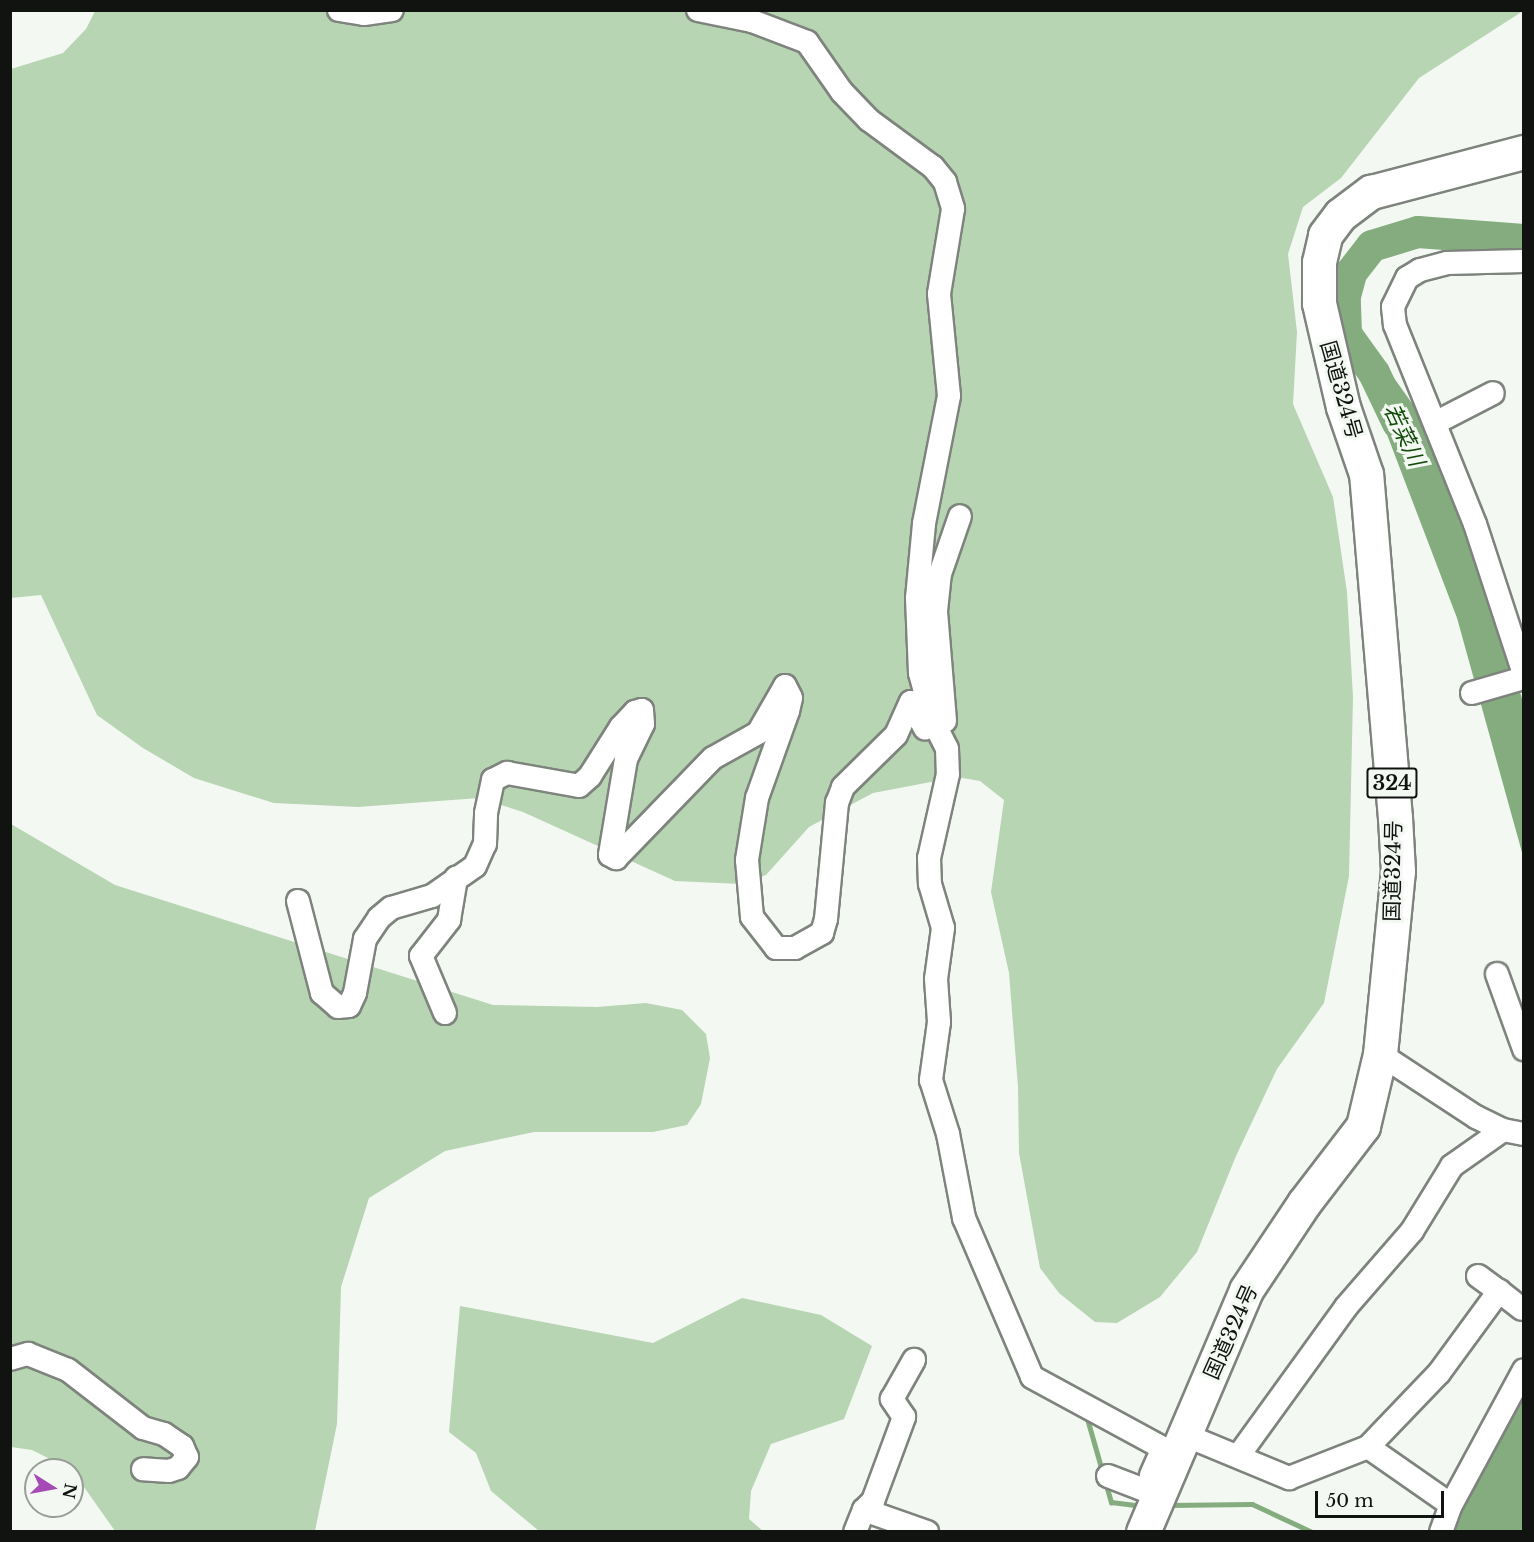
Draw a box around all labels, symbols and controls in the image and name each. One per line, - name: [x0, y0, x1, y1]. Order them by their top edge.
- street label: 国道324号: [1315, 338, 1367, 442]
- water label: 若菜川: [1378, 400, 1430, 470]
- road number: 324: [1365, 766, 1419, 800]
- street label: 国道324号: [1380, 820, 1406, 922]
- street label: 国道324号: [1199, 1281, 1263, 1383]
- north arrow: [24, 1458, 84, 1518]
- scale bar: [1318, 1479, 1447, 1517]
- text: N: [58, 1482, 81, 1500]
- text: 50 m: [1326, 1490, 1374, 1512]

